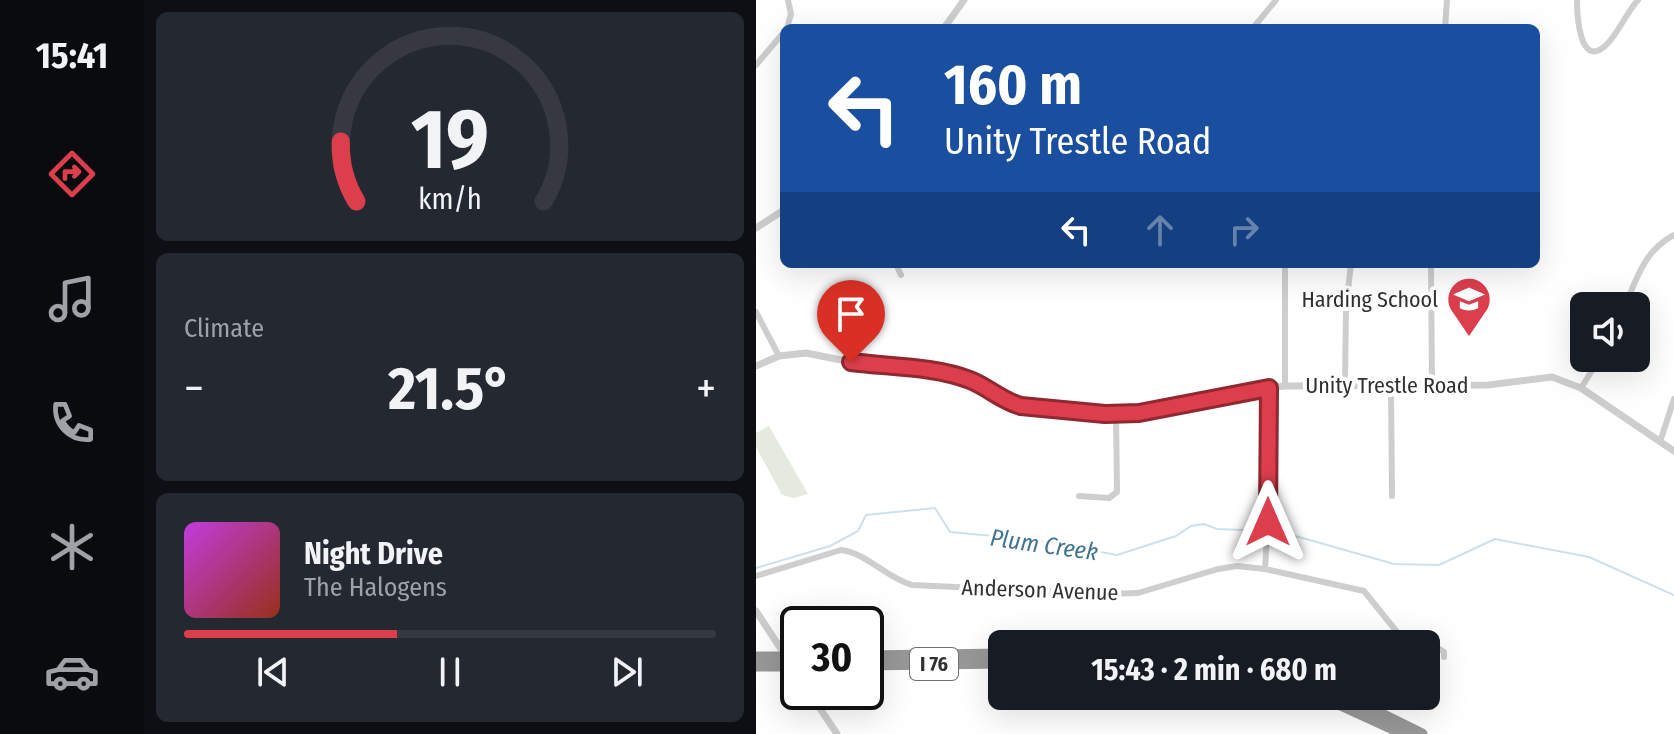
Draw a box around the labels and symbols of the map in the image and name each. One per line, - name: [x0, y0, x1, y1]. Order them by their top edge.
- school or university icon: Harding School: [1445, 275, 1493, 338]
- pin: [817, 280, 885, 362]
- place label: Harding School: [1302, 286, 1438, 313]
- street label: Unity Trestle Road: [1305, 372, 1469, 399]
- position arrow: [1226, 480, 1310, 564]
- water label: Plum Creek: [988, 524, 1100, 566]
- street label: Anderson Avenue: [961, 574, 1119, 606]
- speed limit sign: 30: [780, 606, 884, 710]
- road number: I 76: [910, 648, 958, 680]

